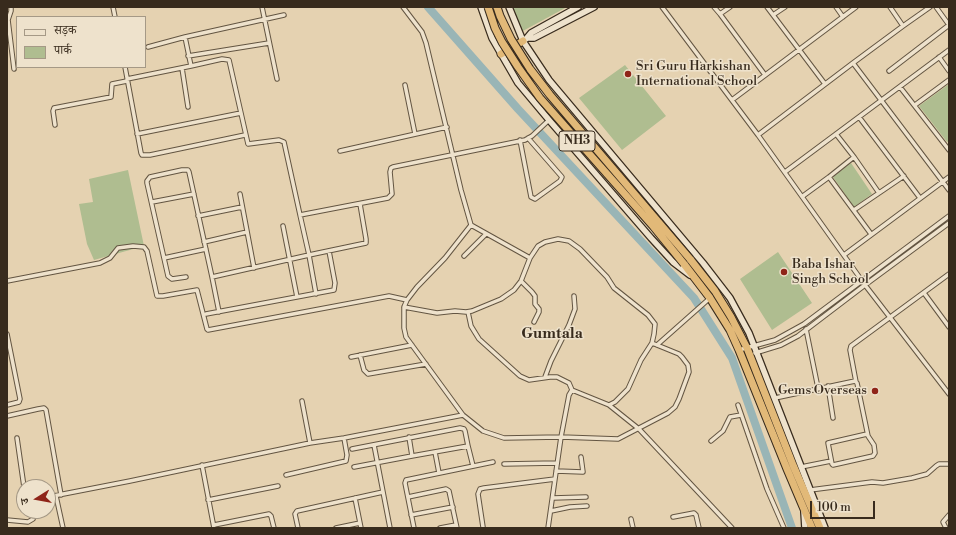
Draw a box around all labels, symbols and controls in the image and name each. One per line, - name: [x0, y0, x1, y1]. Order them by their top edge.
- legend: [16, 16, 146, 68]
- text: सड़क: [54, 23, 77, 38]
- text: पार्क: [54, 43, 72, 58]
- place label: Sri Guru Harkishan International School: [636, 59, 757, 90]
- marker: Sri Guru Harkishan International School: [623, 69, 633, 79]
- road number: NH3: [559, 131, 595, 151]
- place label: Baba Ishar Singh School: [792, 257, 869, 288]
- marker: Baba Ishar Singh School: [779, 267, 789, 277]
- district label: Gumtala: [521, 325, 583, 343]
- place label: Gems Overseas: [778, 383, 867, 399]
- marker: Gems Overseas: [870, 386, 880, 396]
- north arrow: [16, 479, 56, 519]
- scale bar: [812, 493, 877, 519]
- text: उ: [18, 497, 33, 505]
- text: 100 m: [817, 500, 851, 515]

